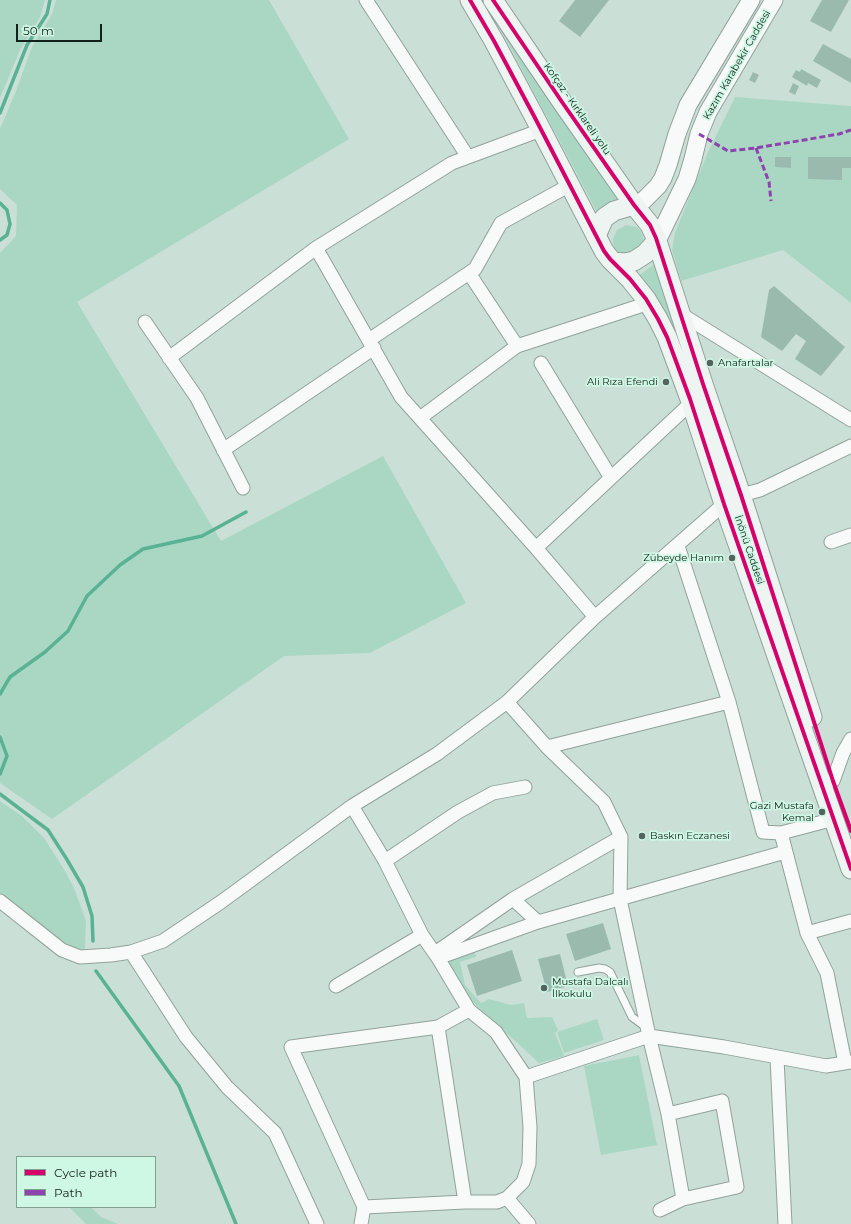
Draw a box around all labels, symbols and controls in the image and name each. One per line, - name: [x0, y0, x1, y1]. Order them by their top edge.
- street label: Kazım Karabekir Caddesi: [701, 8, 773, 122]
- scale bar: [18, 16, 104, 42]
- text: 50 m: [23, 23, 54, 38]
- street label: Kofçaz - Kırklareli yolu: [541, 61, 613, 157]
- place label: Anafartalar: [718, 357, 774, 369]
- marker: Anafartalar: [705, 358, 715, 368]
- place label: Ali Rıza Efendi: [587, 376, 658, 388]
- marker: Ali Rıza Efendi: [661, 377, 671, 387]
- street label: İnönü Caddesi: [732, 514, 766, 586]
- place label: Zübeyde Hanım: [643, 552, 724, 564]
- marker: Zübeyde Hanım: [727, 553, 737, 563]
- place label: Gazi Mustafa Kemal: [750, 800, 814, 824]
- marker: Gazi Mustafa Kemal: [817, 807, 827, 817]
- place label: Baskın Eczanesi: [650, 830, 730, 842]
- marker: Baskın Eczanesi: [637, 831, 647, 841]
- place label: Mustafa Dalcalı İlkokulu: [552, 976, 628, 1000]
- marker: Mustafa Dalcalı İlkokulu: [539, 983, 549, 993]
- legend: [16, 1156, 156, 1208]
- text: Cycle path: [54, 1165, 117, 1180]
- text: Path: [54, 1185, 83, 1200]

